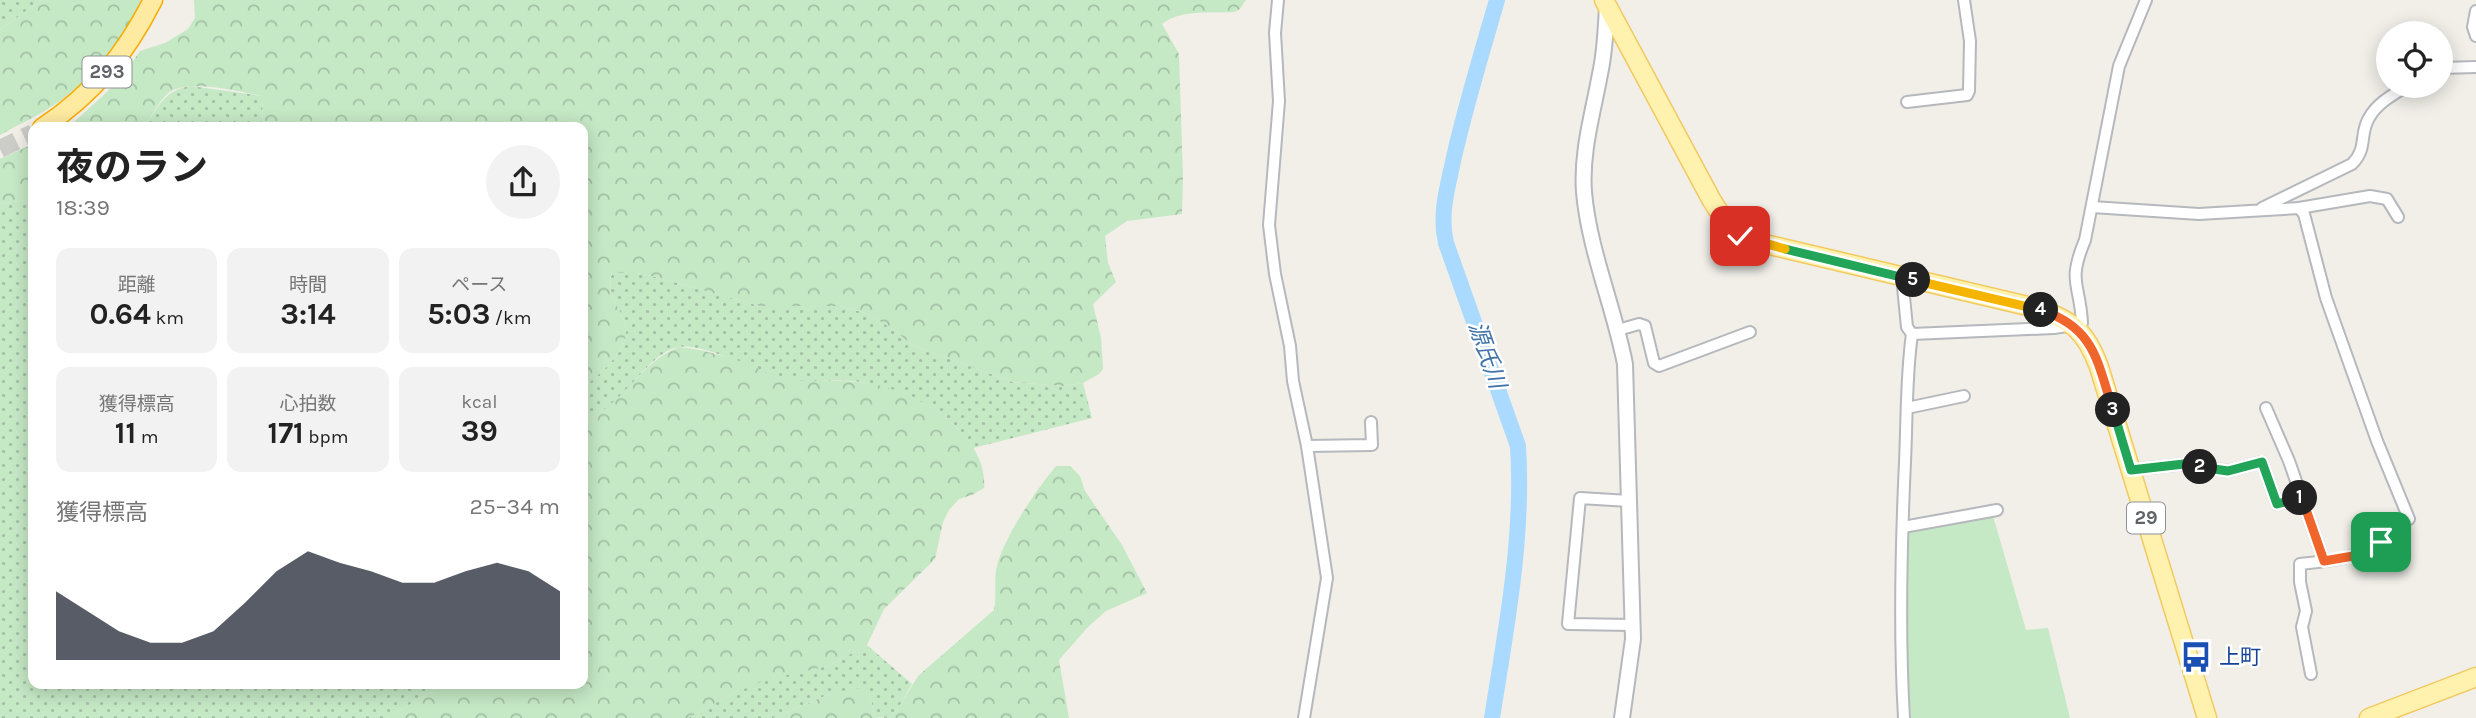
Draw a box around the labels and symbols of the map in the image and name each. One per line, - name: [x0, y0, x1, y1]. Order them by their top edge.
- road number: 293: [82, 57, 132, 88]
- pin: [1710, 206, 1770, 266]
- pin: 5: [1896, 262, 1930, 298]
- pin: 4: [2024, 292, 2058, 328]
- water label: 源氏川: [1463, 318, 1512, 395]
- pin: 3: [2096, 392, 2130, 428]
- pin: 2: [2182, 449, 2218, 484]
- pin: 1: [2282, 480, 2318, 516]
- road number: 29: [2127, 503, 2165, 534]
- pin: [2351, 512, 2411, 572]
- bus stop icon: 上町: [2179, 640, 2213, 674]
- place label: 上町: [2219, 645, 2261, 669]

